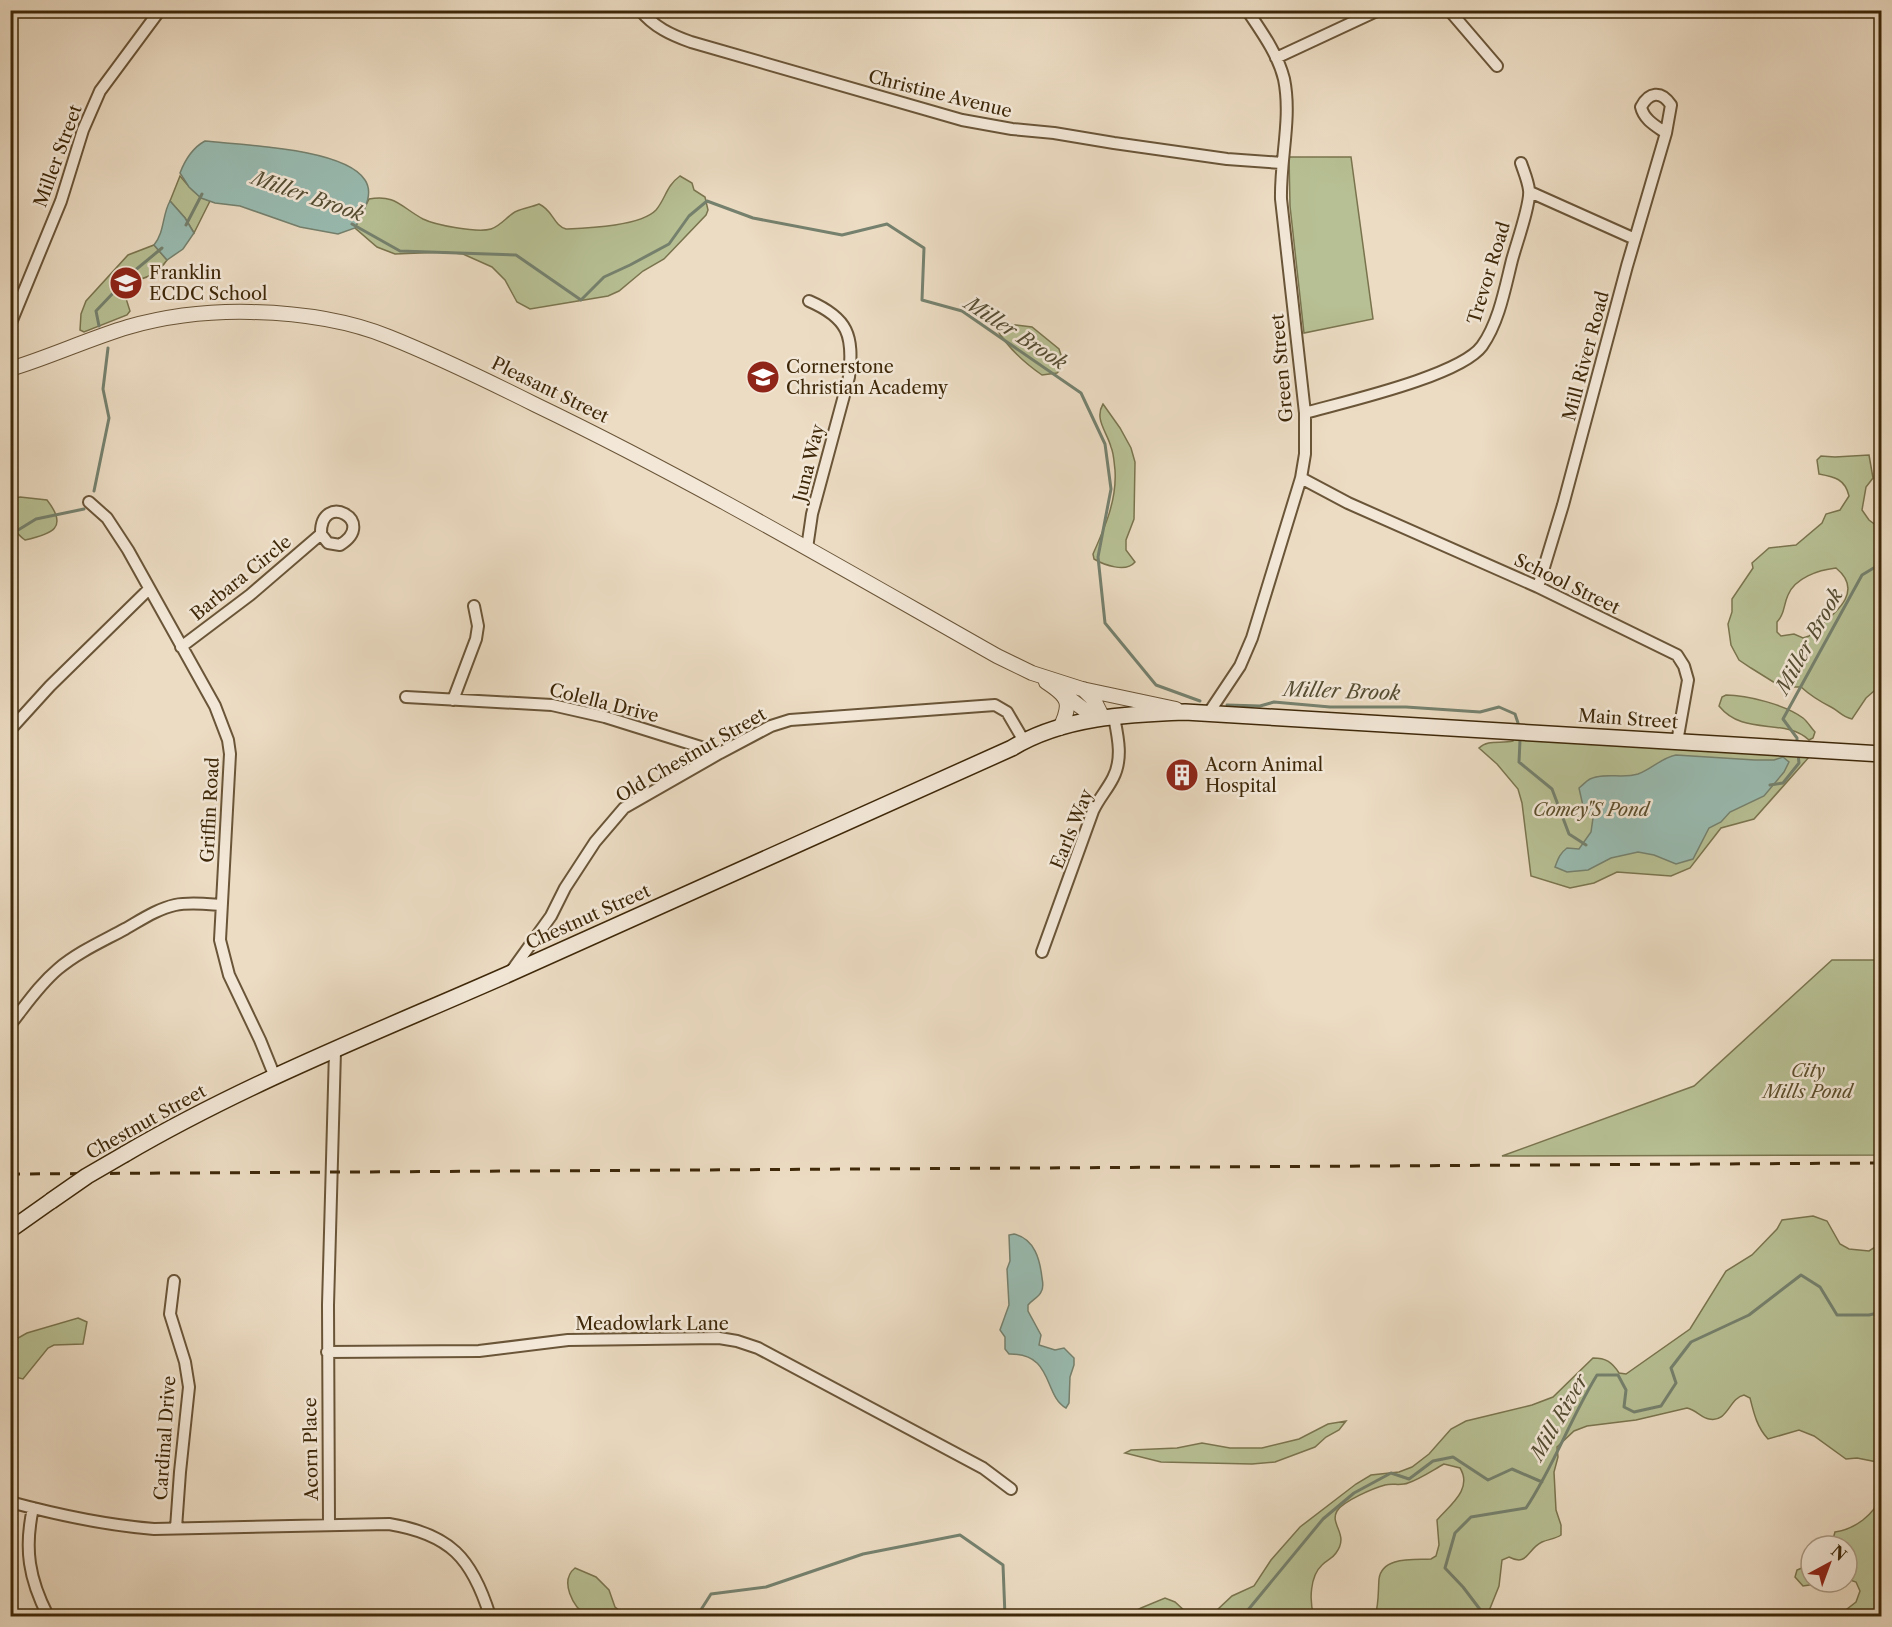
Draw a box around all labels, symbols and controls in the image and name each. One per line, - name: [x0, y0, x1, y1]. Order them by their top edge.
- street label: Christine Avenue: [866, 66, 1014, 122]
- street label: Miller Street: [29, 101, 87, 210]
- water label: Miller Brook: [247, 165, 368, 227]
- street label: Trevor Road: [1463, 219, 1515, 327]
- place label: Franklin ECDC School: [149, 262, 267, 305]
- school or university icon: Franklin ECDC School: [108, 265, 144, 301]
- street label: Mill River Road: [1558, 289, 1614, 423]
- water label: Miller Brook: [959, 290, 1072, 375]
- street label: Green Street: [1266, 312, 1298, 423]
- street label: Pleasant Street: [488, 352, 613, 428]
- place label: Cornerstone Christian Academy: [786, 356, 949, 399]
- school or university icon: Cornerstone Christian Academy: [745, 359, 781, 395]
- street label: Juna Way: [788, 421, 829, 507]
- street label: Barbara Circle: [186, 531, 296, 625]
- street label: School Street: [1511, 549, 1624, 619]
- water label: Miller Brook: [1769, 584, 1848, 700]
- water label: Miller Brook: [1281, 677, 1401, 705]
- street label: Colella Drive: [547, 679, 661, 727]
- street label: Old Chestnut Street: [612, 703, 771, 807]
- street label: Main Street: [1577, 705, 1679, 734]
- place label: Acorn Animal Hospital: [1204, 754, 1323, 797]
- street label: Griffin Road: [196, 757, 224, 863]
- building icon: Acorn Animal Hospital: [1164, 757, 1200, 793]
- street label: Earls Way: [1046, 785, 1098, 872]
- park label: Comey"S Pond: [1533, 799, 1651, 821]
- street label: Chestnut Street: [522, 879, 654, 954]
- park label: City Mills Pond: [1761, 1060, 1855, 1103]
- street label: Chestnut Street: [82, 1080, 210, 1164]
- street label: Meadowlark Lane: [575, 1313, 729, 1335]
- water label: Mill River: [1524, 1368, 1594, 1466]
- street label: Cardinal Drive: [150, 1375, 180, 1501]
- street label: Acorn Place: [299, 1397, 323, 1502]
- north arrow: [1799, 1534, 1859, 1594]
- text: N: [1827, 1541, 1851, 1565]

